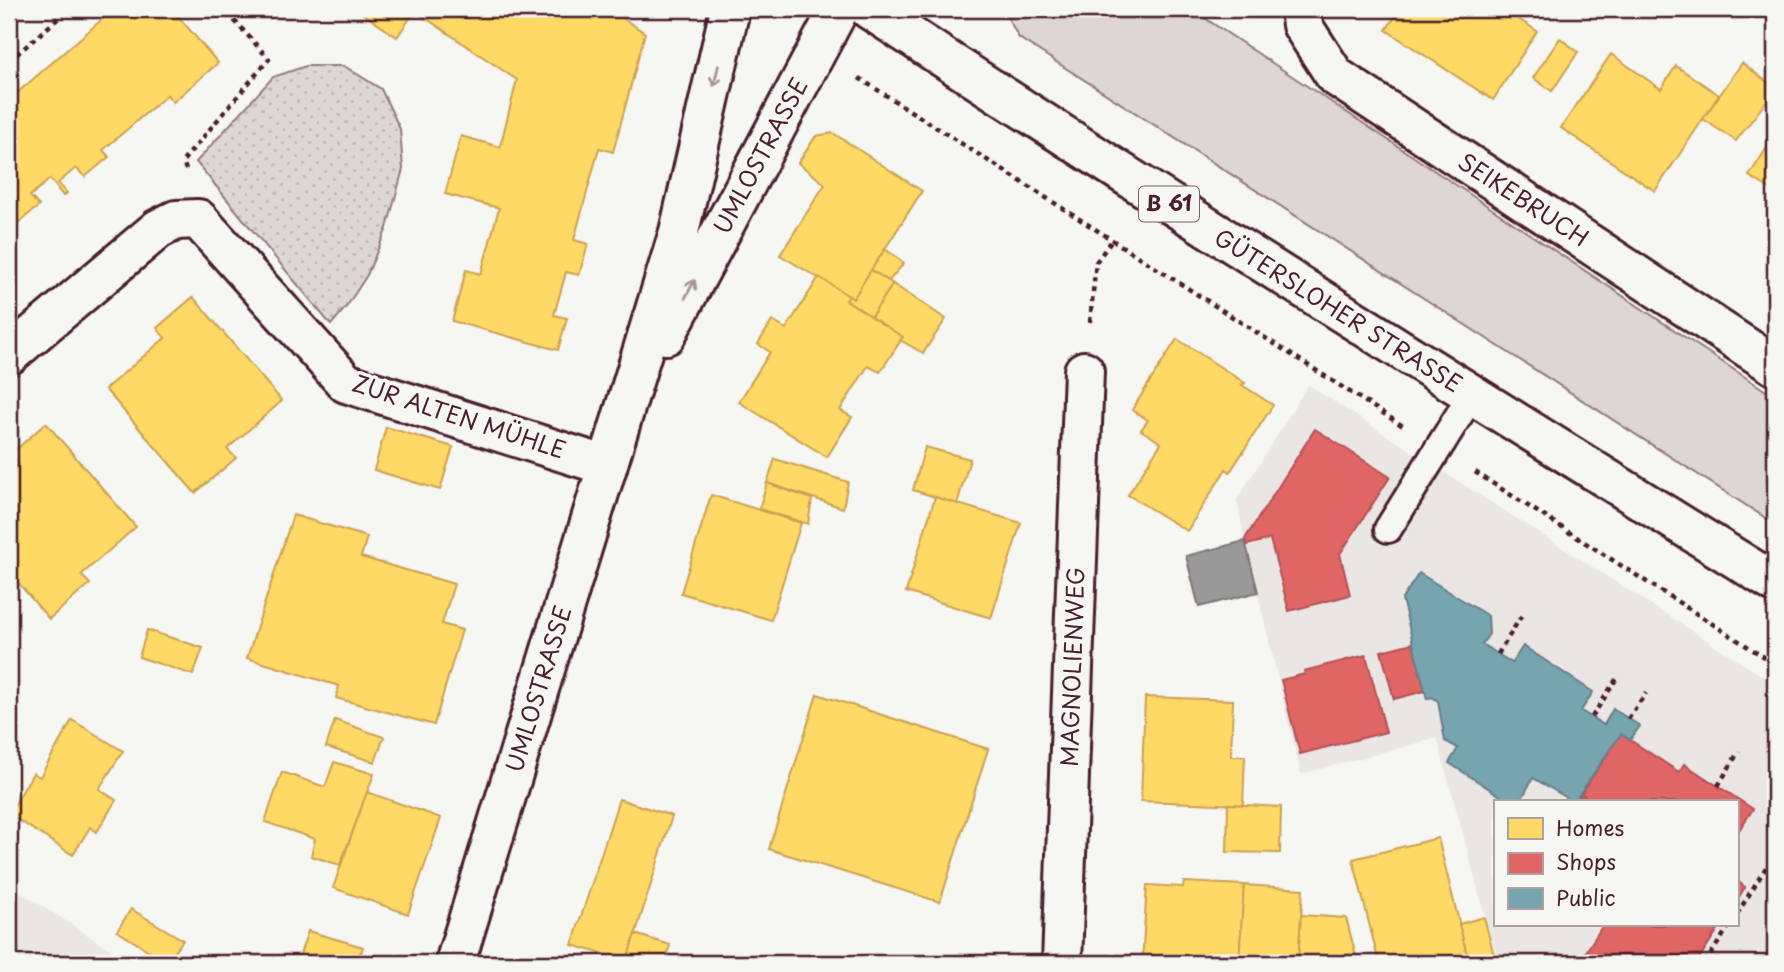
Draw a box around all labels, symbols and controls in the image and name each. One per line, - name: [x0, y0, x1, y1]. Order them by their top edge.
- one-way arrow: [709, 64, 722, 86]
- street label: UMLOSTRASSE: [704, 71, 816, 240]
- street label: SEIKEBRUCH: [1452, 143, 1596, 254]
- road number: B 61: [1139, 186, 1199, 222]
- street label: GÜTERSLOHER STRASSE: [1208, 219, 1470, 400]
- one-way arrow: [684, 279, 698, 300]
- street label: ZUR ALTEN MÜHLE: [348, 365, 571, 467]
- street label: MAGNOLIENWEG: [1051, 567, 1092, 767]
- street label: UMLOSTRASSE: [496, 601, 580, 776]
- legend: [1494, 800, 1738, 926]
- text: Homes: [1556, 811, 1624, 843]
- text: Shops: [1556, 845, 1616, 877]
- text: Public: [1556, 881, 1616, 913]

